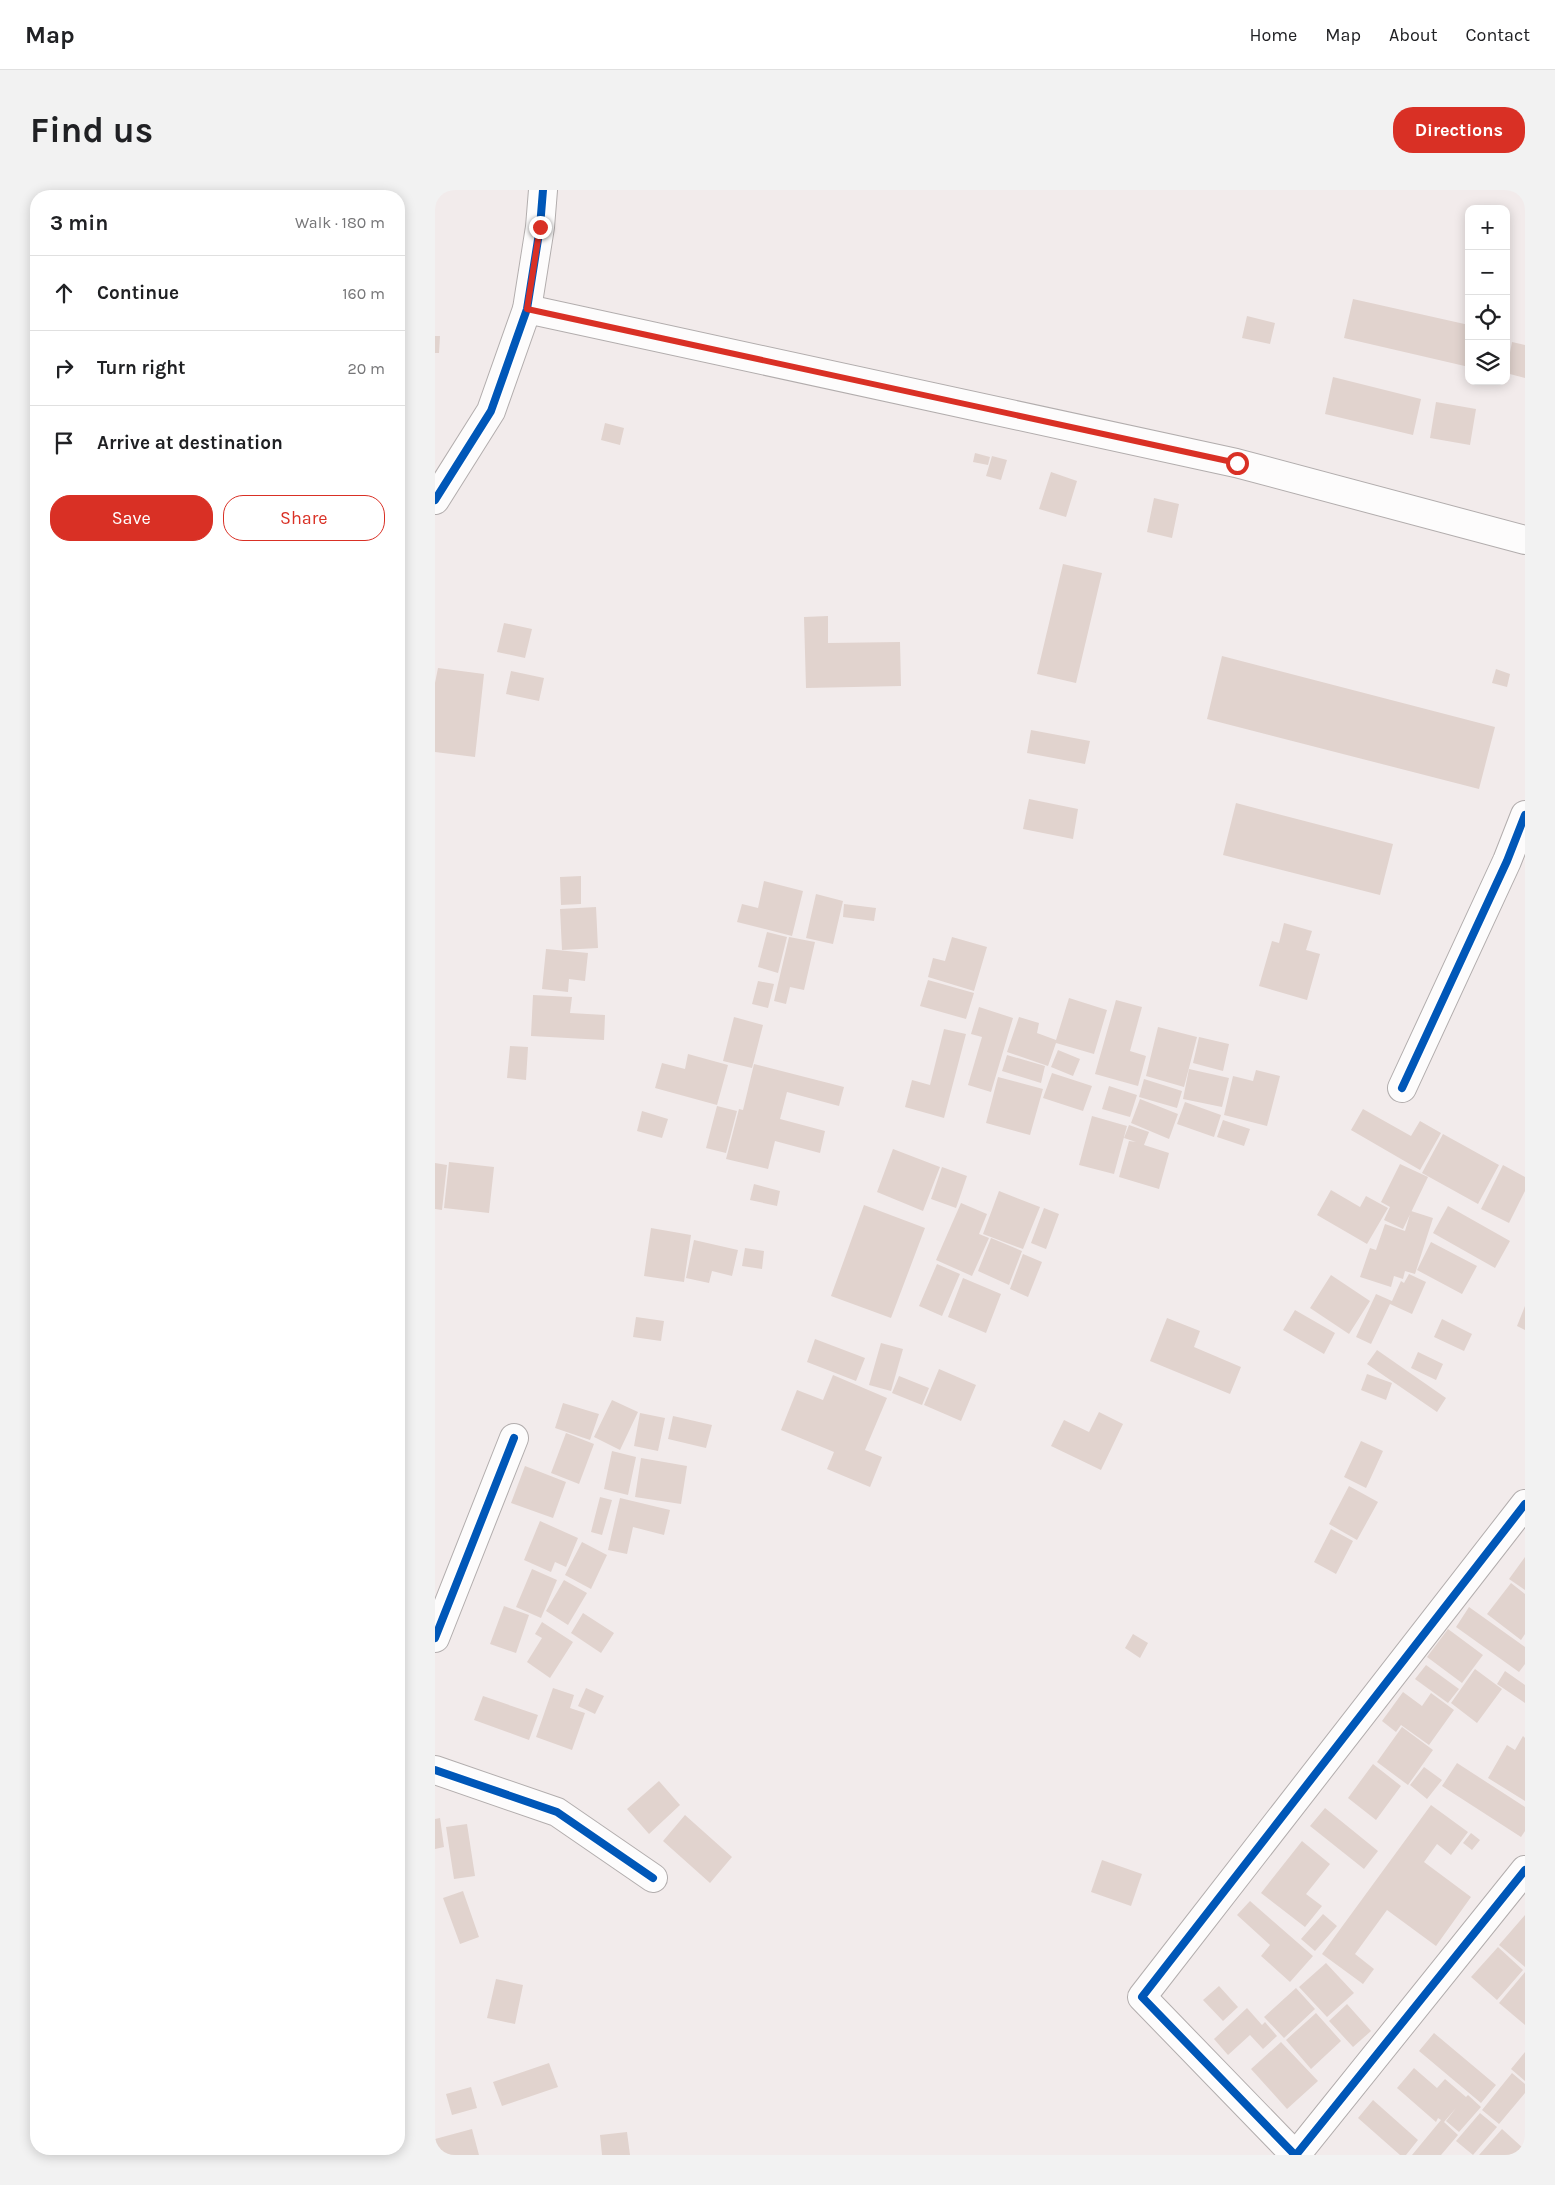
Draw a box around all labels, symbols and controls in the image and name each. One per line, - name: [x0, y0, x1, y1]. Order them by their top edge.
- text: Map: [25, 21, 75, 49]
- text: Home: [1249, 24, 1297, 46]
- text: Map: [1325, 24, 1361, 46]
- text: About: [1389, 24, 1438, 46]
- text: Contact: [1466, 24, 1530, 46]
- button: Directions: [1393, 107, 1525, 153]
- text: Find us: [30, 110, 153, 151]
- map controls: [1465, 205, 1510, 385]
- button: +: [1465, 205, 1510, 250]
- text: 3 min: [50, 211, 108, 235]
- text: Walk · 180 m: [295, 213, 385, 232]
- route end: [529, 216, 552, 239]
- button: −: [1465, 250, 1510, 295]
- icon: ahead: [50, 279, 78, 307]
- text: Continue: [97, 282, 179, 304]
- text: 160 m: [342, 284, 385, 303]
- button: locate: [1465, 295, 1510, 340]
- button: layers: [1465, 340, 1510, 385]
- icon: right: [50, 354, 78, 382]
- text: Turn right: [97, 357, 186, 379]
- text: 20 m: [347, 359, 385, 378]
- icon: arrive: [50, 429, 78, 457]
- text: Arrive at destination: [97, 432, 283, 454]
- route start: [1226, 452, 1249, 475]
- button: Save: [50, 495, 213, 541]
- button: Share: [223, 495, 385, 541]

